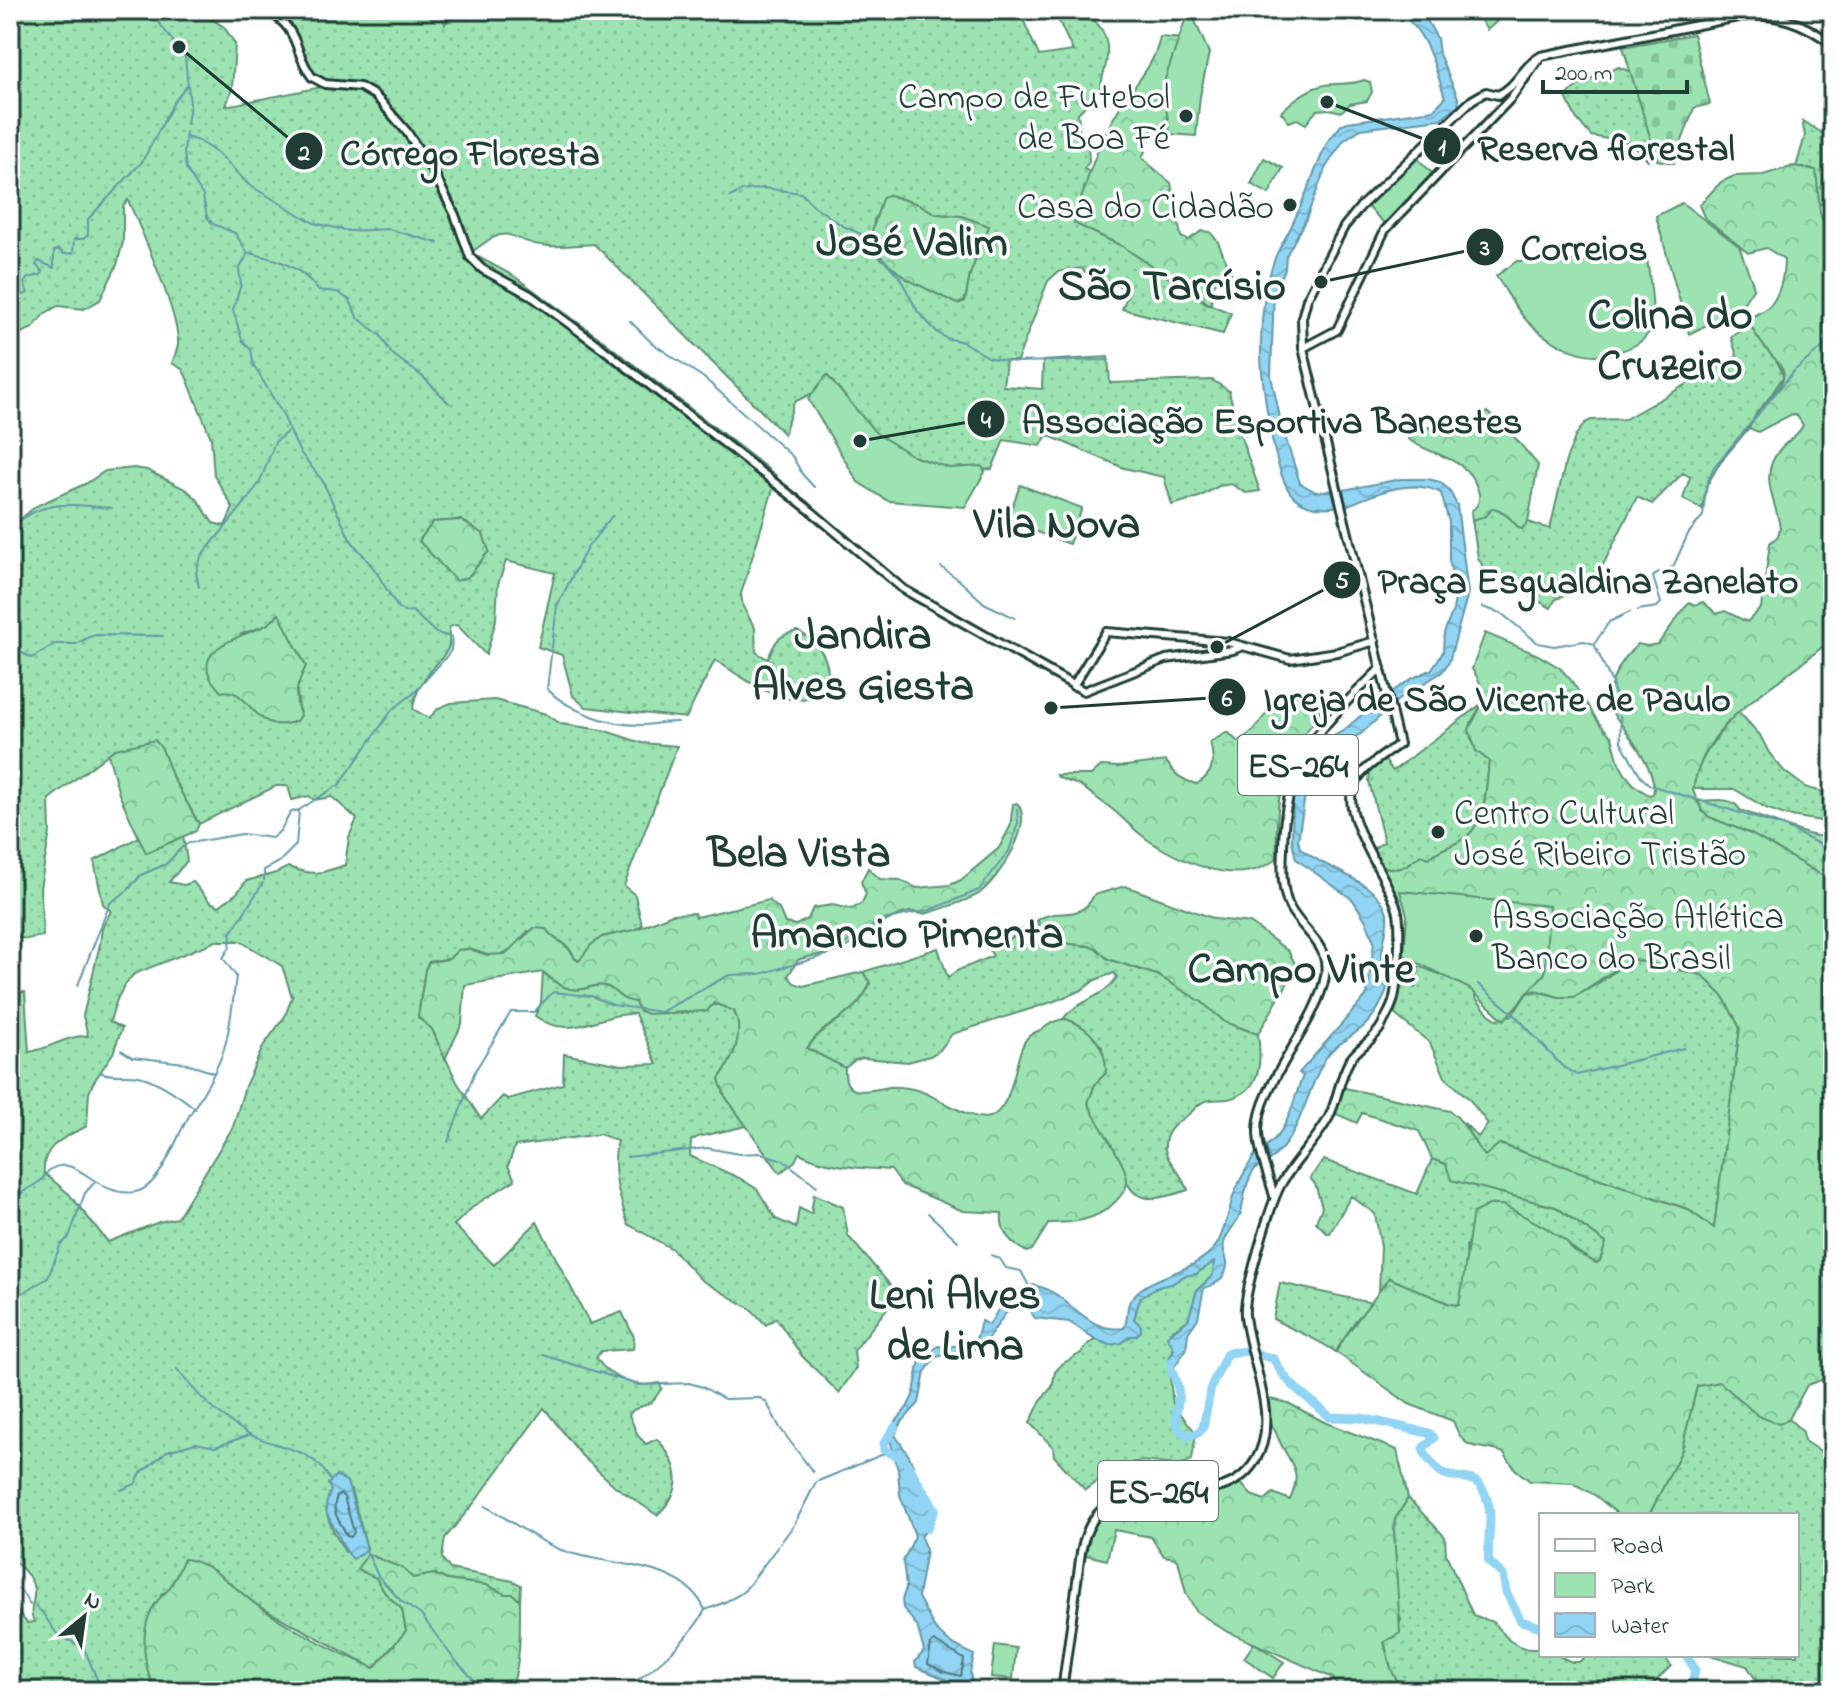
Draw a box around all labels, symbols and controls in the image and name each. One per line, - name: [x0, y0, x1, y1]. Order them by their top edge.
- scale bar: [1543, 44, 1687, 94]
- text: 200 m: [1555, 57, 1612, 92]
- place label: Campo de Futebol de Boa Fé: [898, 73, 1171, 167]
- marker: Campo de Futebol de Boa Fé: [1177, 107, 1195, 125]
- callout: Reserva florestal: [1422, 115, 1751, 177]
- callout: Córrego Floresta: [284, 120, 615, 182]
- text: Reserva florestal: [1477, 123, 1735, 179]
- text: Córrego Floresta: [340, 128, 600, 184]
- text: 1: [1438, 132, 1446, 167]
- text: 2: [297, 137, 310, 172]
- place label: Casa do Cidadão: [1017, 183, 1274, 236]
- marker: Casa do Cidadão: [1281, 196, 1299, 214]
- district label: José Valim: [816, 212, 1008, 276]
- callout: Correios: [1465, 216, 1664, 278]
- text: Correios: [1520, 223, 1648, 279]
- text: 3: [1479, 232, 1490, 267]
- district label: São Tarcísio: [1058, 256, 1286, 320]
- district label: Colina do Cruzeiro: [1587, 285, 1753, 400]
- callout: Associação Esportiva Banestes: [966, 388, 1539, 450]
- text: Associação Esportiva Banestes: [1022, 396, 1522, 452]
- text: 4: [981, 405, 991, 440]
- district label: Vila Nova: [973, 494, 1140, 558]
- callout: Praça Esgualdina Zanelato: [1322, 549, 1815, 611]
- text: Praça Esgualdina Zanelato: [1377, 556, 1799, 612]
- text: 5: [1335, 565, 1349, 600]
- district label: Jandira Alves Giesta: [752, 605, 974, 720]
- callout: Igreja de São Vicente de Paulo: [1207, 666, 1746, 728]
- text: Igreja de São Vicente de Paulo: [1263, 674, 1731, 730]
- text: 6: [1222, 683, 1233, 718]
- road number: ES-264: [1238, 735, 1358, 795]
- place label: Centro Cultural José Ribeiro Tristão: [1454, 789, 1746, 883]
- district label: Bela Vista: [705, 823, 891, 887]
- marker: Centro Cultural José Ribeiro Tristão: [1429, 823, 1447, 841]
- place label: Associação Atlética Banco do Brasil: [1491, 893, 1784, 987]
- district label: Amancio Pimenta: [751, 904, 1063, 968]
- marker: Associação Atlética Banco do Brasil: [1467, 927, 1485, 945]
- district label: Campo Vinte: [1188, 939, 1416, 1003]
- district label: Leni Alves de Lima: [869, 1265, 1041, 1380]
- road number: ES-264: [1098, 1461, 1218, 1521]
- legend: [1539, 1513, 1799, 1657]
- text: Road: [1611, 1530, 1664, 1565]
- text: Park: [1611, 1570, 1655, 1605]
- north arrow: [44, 1577, 124, 1657]
- text: N: [78, 1585, 106, 1620]
- text: Water: [1611, 1610, 1669, 1645]

